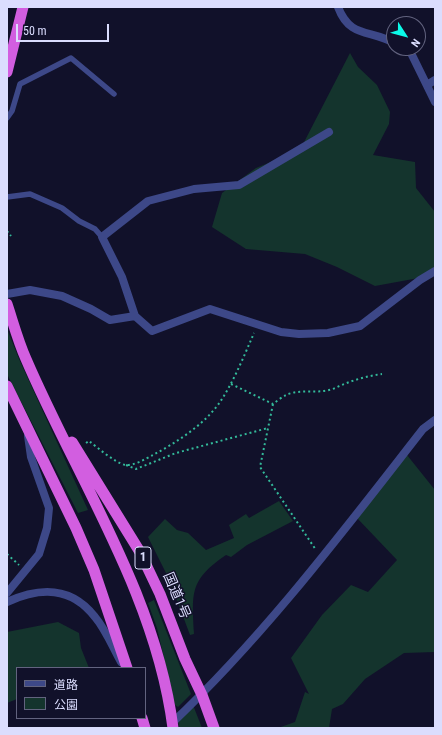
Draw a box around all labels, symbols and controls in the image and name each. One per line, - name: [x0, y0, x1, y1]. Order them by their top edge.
- scale bar: [18, 16, 111, 42]
- north arrow: [386, 16, 426, 56]
- text: 50 m: [23, 24, 47, 38]
- text: N: [408, 36, 423, 49]
- road number: 1: [135, 547, 151, 569]
- street label: 国道1号: [159, 570, 193, 622]
- legend: [16, 667, 146, 719]
- text: 道路: [54, 678, 78, 692]
- text: 公園: [54, 698, 78, 712]

